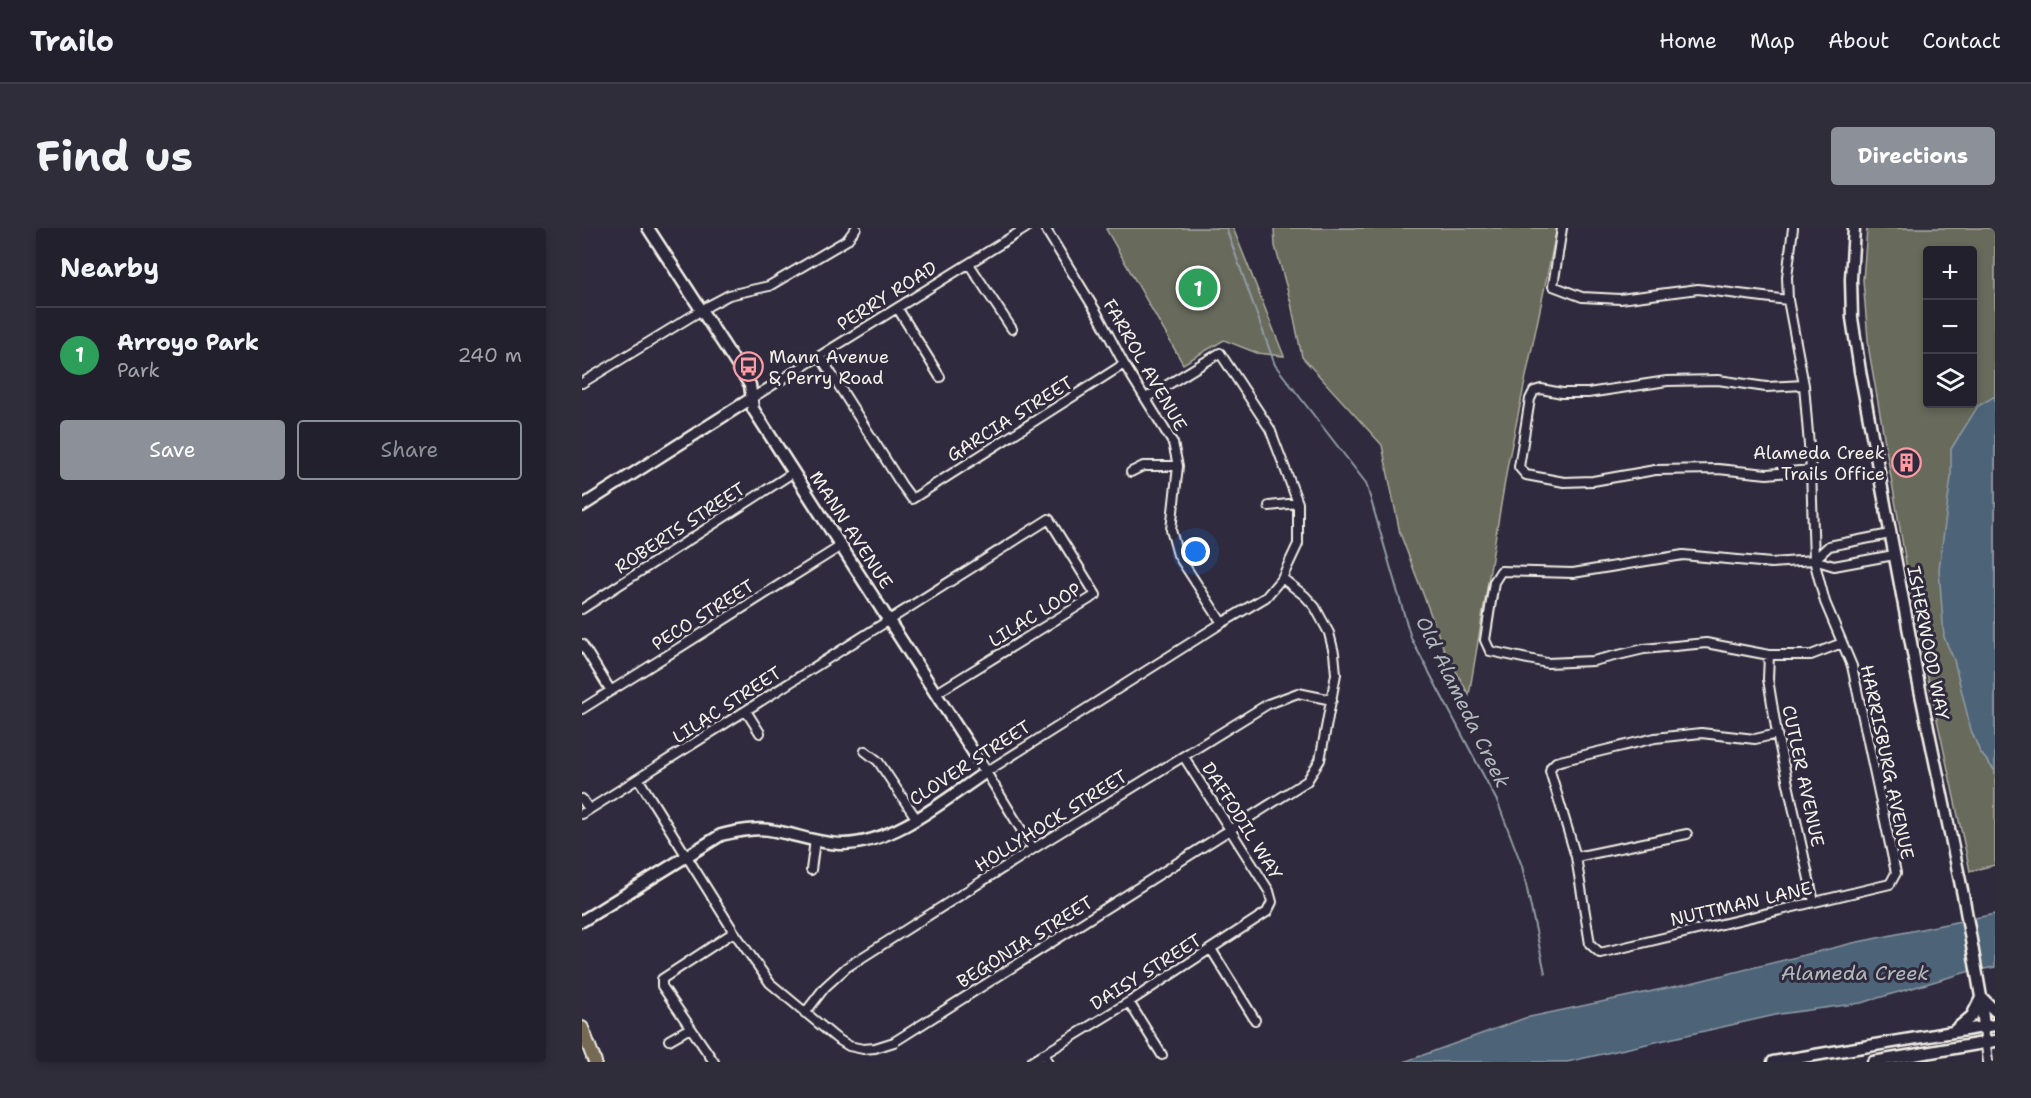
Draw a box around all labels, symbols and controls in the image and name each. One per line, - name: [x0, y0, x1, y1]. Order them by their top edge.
- text: Trailo: [30, 22, 114, 60]
- text: Home: [1659, 27, 1717, 55]
- text: Map: [1750, 27, 1795, 55]
- text: About: [1828, 27, 1889, 55]
- text: Contact: [1922, 27, 2001, 55]
- button: Directions: [1831, 127, 1995, 185]
- text: Find us: [36, 128, 193, 184]
- map controls: [1923, 246, 1977, 408]
- button: +: [1923, 246, 1977, 300]
- text: Nearby: [60, 250, 159, 285]
- street label: PERRY ROAD: [832, 256, 942, 336]
- pin: 1: [1178, 266, 1218, 310]
- street label: FARROL AVENUE: [1097, 295, 1193, 435]
- button: −: [1923, 300, 1977, 354]
- text: Arroyo Park: [117, 328, 259, 357]
- text: 1: [75, 342, 84, 368]
- text: 240 m: [457, 342, 522, 368]
- place label: Mann Avenue & Perry Road: [769, 345, 889, 390]
- bus stop icon: Mann Avenue & Perry Road: [732, 351, 764, 383]
- button: layers: [1923, 354, 1977, 408]
- text: Park: [117, 357, 160, 383]
- street label: GARCIA STREET: [942, 371, 1078, 467]
- button: Save: [60, 420, 285, 480]
- button: Share: [297, 420, 522, 480]
- place label: Alameda Creek Trails Office: [1753, 441, 1885, 486]
- building icon: Alameda Creek Trails Office: [1890, 447, 1922, 479]
- street label: MANN AVENUE: [804, 466, 898, 594]
- street label: ROBERTS STREET: [610, 477, 750, 579]
- your location: [1181, 537, 1210, 566]
- street label: ISHERWOOD WAY: [1901, 564, 1955, 722]
- street label: PECO STREET: [647, 574, 759, 656]
- street label: LILAC LOOP: [984, 577, 1086, 653]
- water label: Old Alameda Creek: [1410, 612, 1516, 793]
- street label: LILAC STREET: [668, 661, 786, 749]
- street label: HARRISBURG AVENUE: [1855, 662, 1919, 862]
- street label: CUTLER AVENUE: [1776, 703, 1830, 849]
- street label: CLOVER STREET: [905, 715, 1035, 811]
- street label: DAFFODIL WAY: [1196, 758, 1288, 884]
- street label: HOLLYHOCK STREET: [970, 764, 1132, 878]
- street label: NUTTMAN LANE: [1668, 876, 1814, 932]
- street label: BEGONIA STREET: [952, 890, 1098, 994]
- street label: DAISY STREET: [1086, 928, 1206, 1016]
- water label: Alameda Creek: [1781, 960, 1930, 986]

